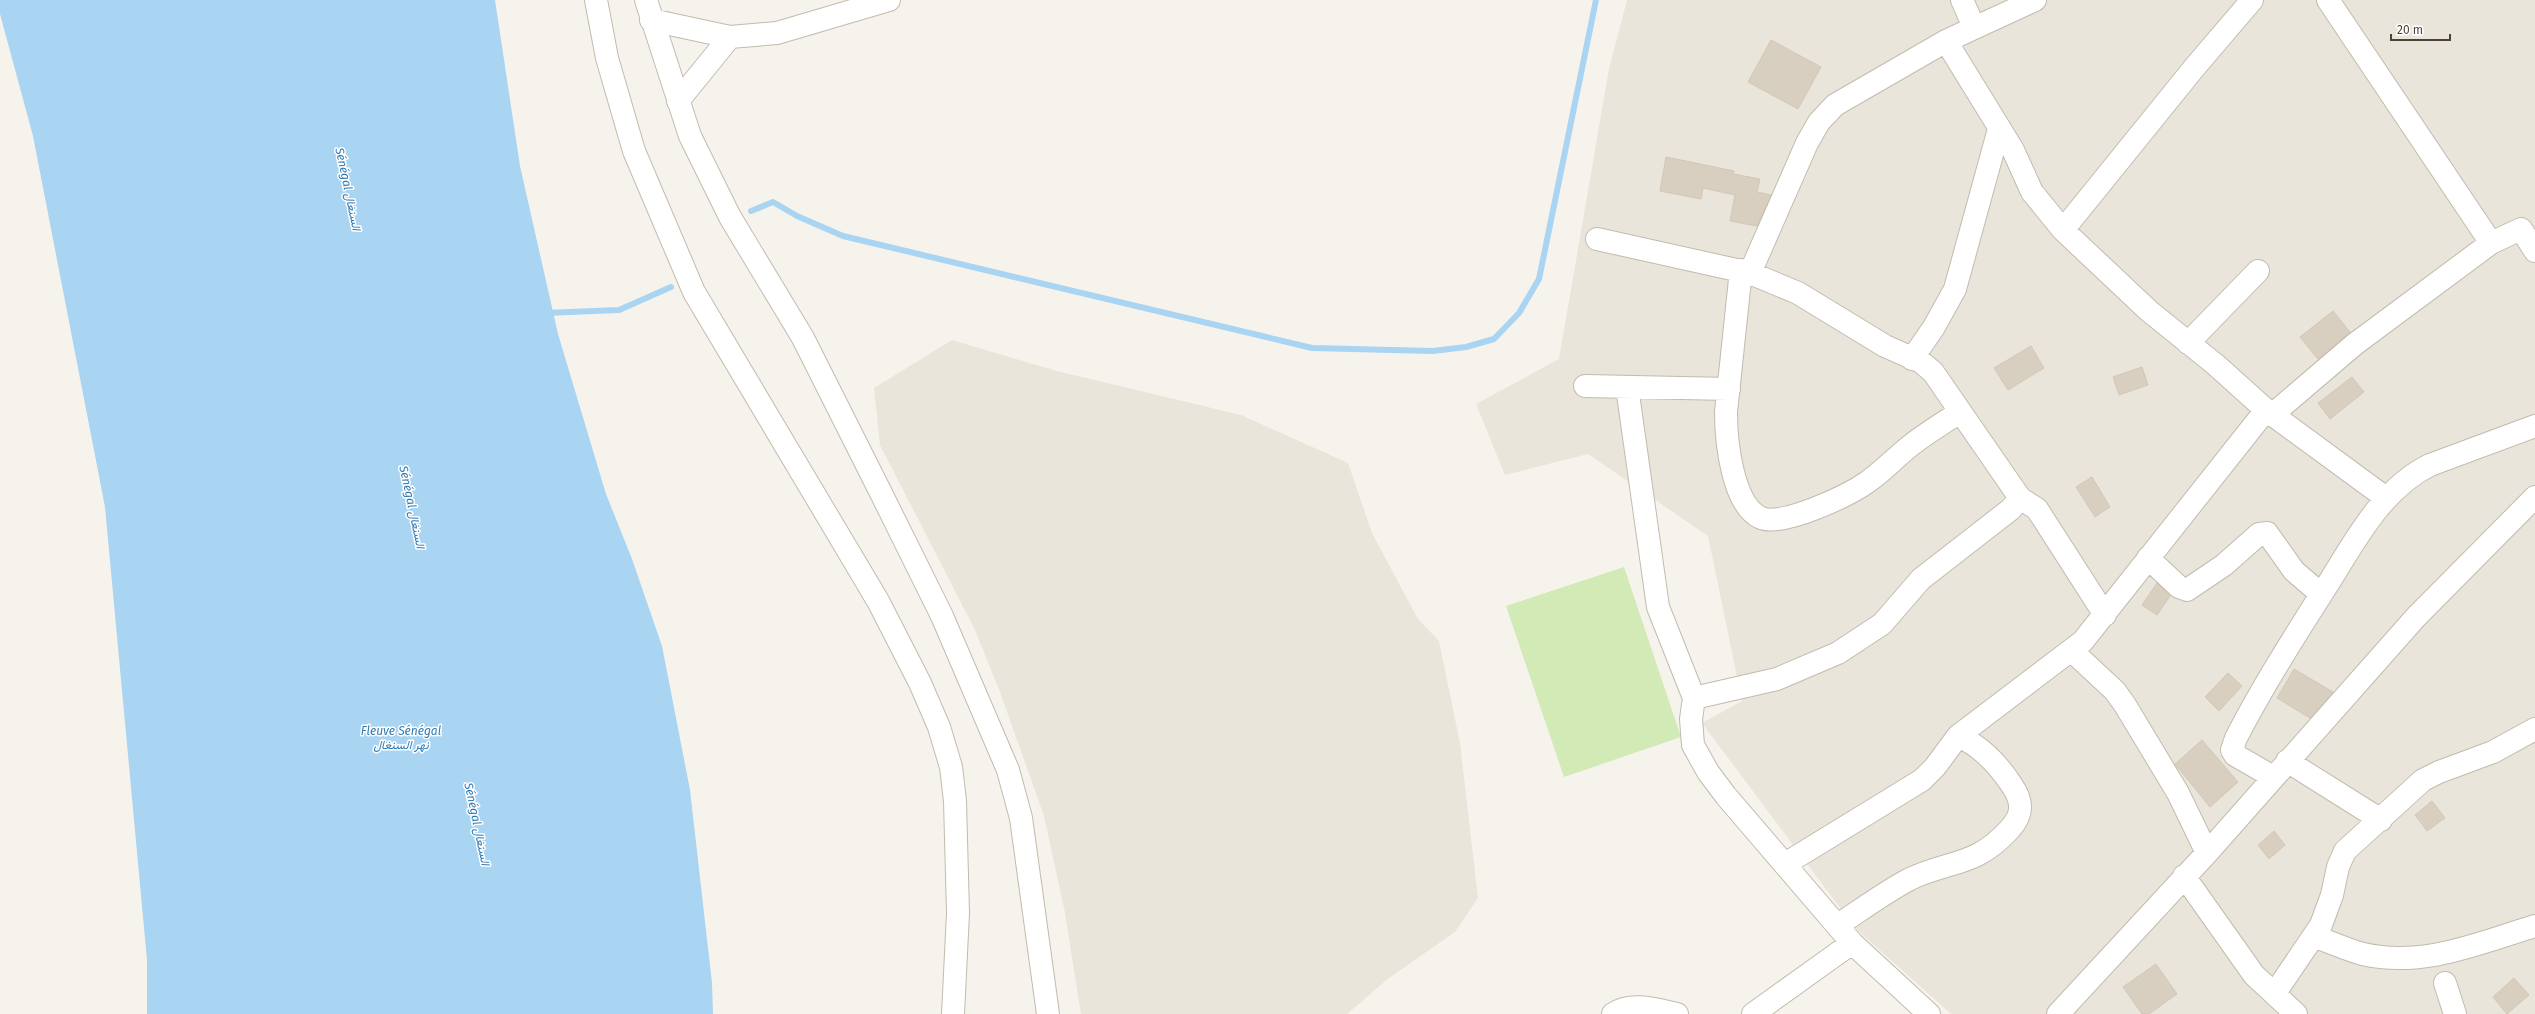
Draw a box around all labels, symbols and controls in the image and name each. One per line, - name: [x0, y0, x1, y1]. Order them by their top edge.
- scale bar: [2391, 16, 2450, 42]
- text: 20 m: [2397, 23, 2423, 37]
- water label: Sénégal السنغال: [332, 145, 364, 233]
- water label: Sénégal السنغال: [396, 463, 428, 551]
- water label: Fleuve Sénégal نهر السنغال: [361, 724, 441, 753]
- water label: Sénégal السنغال: [461, 780, 493, 868]

